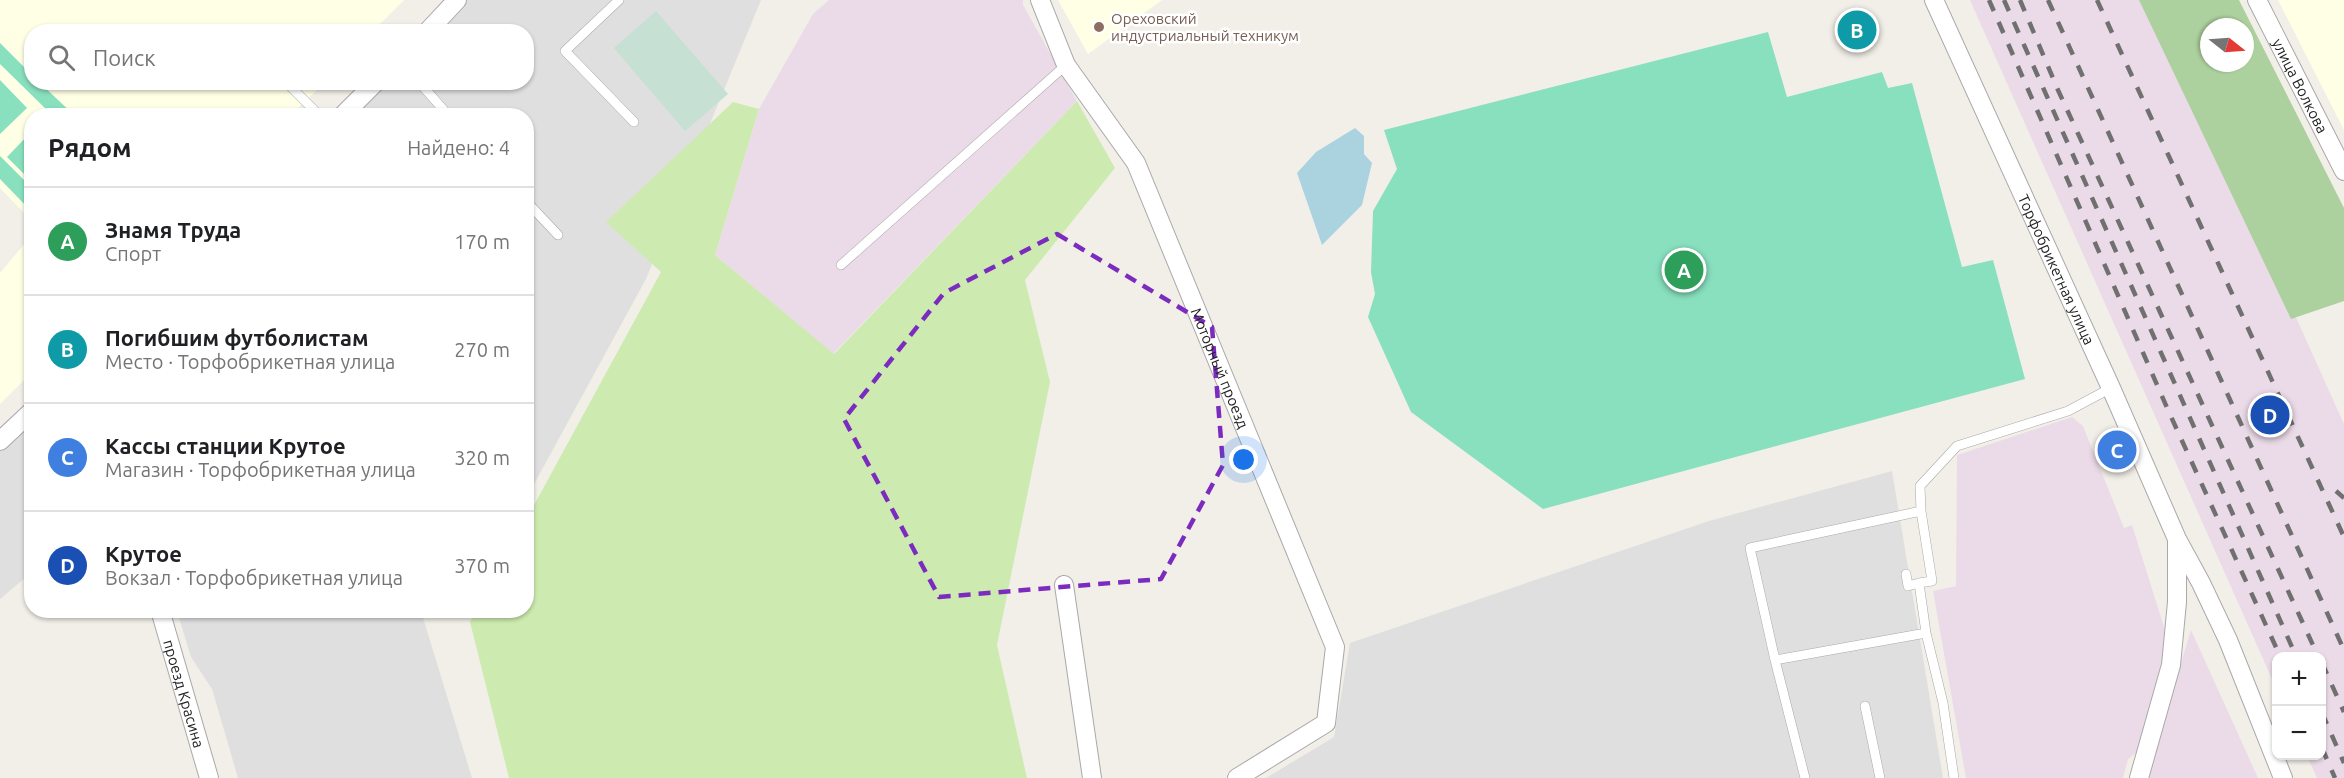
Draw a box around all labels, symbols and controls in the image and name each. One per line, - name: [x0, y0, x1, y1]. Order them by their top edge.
- pin: B: [1838, 8, 1876, 52]
- place label: Ореховский индустриальный техникум: [1111, 10, 1299, 44]
- north arrow: [2200, 18, 2254, 72]
- marker: Ореховский индустриальный техникум: [1092, 20, 1106, 34]
- search box: [24, 24, 534, 90]
- street label: улица Волкова: [2269, 35, 2332, 136]
- icon: search: [45, 41, 78, 74]
- text: Поиск: [93, 45, 156, 70]
- text: Рядом: [48, 133, 132, 162]
- text: Найдено: 4: [407, 136, 510, 159]
- street label: Торфобрикетная улица: [2015, 191, 2098, 347]
- text: Знамя Труда: [105, 217, 241, 242]
- text: A: [60, 230, 75, 253]
- text: 170 m: [454, 230, 510, 253]
- text: Спорт: [105, 242, 161, 265]
- pin: A: [1664, 248, 1704, 292]
- street label: Моторный проезд: [1188, 305, 1253, 431]
- text: Погибшим футболистам: [105, 325, 369, 350]
- text: B: [61, 338, 74, 361]
- text: 270 m: [454, 338, 510, 361]
- text: Место · Торфобрикетная улица: [105, 350, 395, 373]
- pin: D: [2250, 392, 2290, 438]
- pin: C: [2098, 428, 2136, 472]
- text: Кассы станции Крутое: [105, 433, 346, 458]
- your location: [1229, 445, 1258, 474]
- text: C: [61, 446, 74, 469]
- text: 320 m: [454, 446, 510, 469]
- text: Магазин · Торфобрикетная улица: [105, 458, 416, 481]
- text: Крутое: [105, 541, 182, 566]
- text: D: [60, 554, 75, 577]
- text: 370 m: [454, 554, 510, 577]
- text: Вокзал · Торфобрикетная улица: [105, 566, 403, 589]
- street label: проезд Красина: [161, 637, 208, 750]
- map controls: [2272, 652, 2326, 760]
- button: +: [2272, 652, 2326, 706]
- button: −: [2272, 706, 2326, 760]

